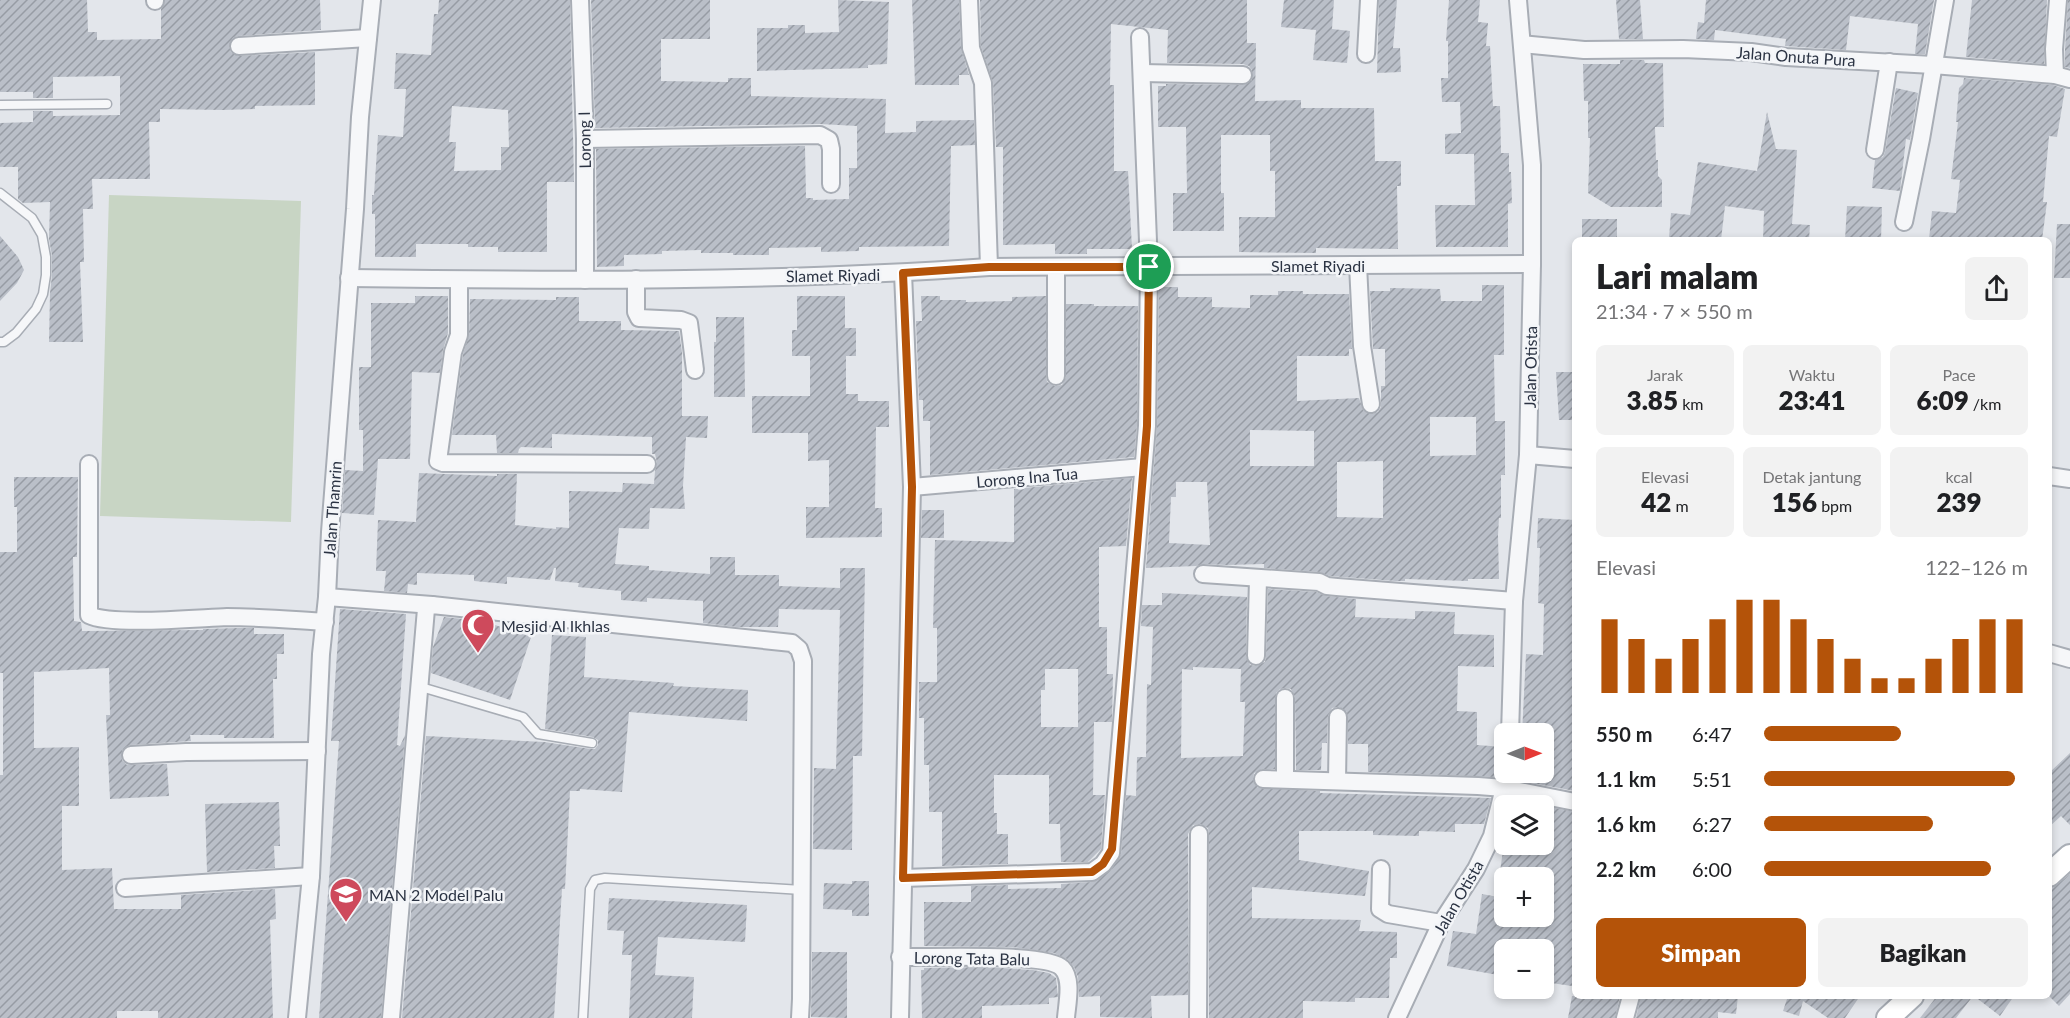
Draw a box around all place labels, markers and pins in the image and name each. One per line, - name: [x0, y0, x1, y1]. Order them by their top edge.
- pin: [1123, 241, 1174, 292]
- mosque icon: Mesjid Al Ikhlas: [460, 607, 496, 654]
- place label: Mesjid Al Ikhlas: [501, 616, 610, 635]
- school or university icon: MAN 2 Model Palu: [328, 876, 364, 923]
- place label: MAN 2 Model Palu: [369, 885, 503, 904]

